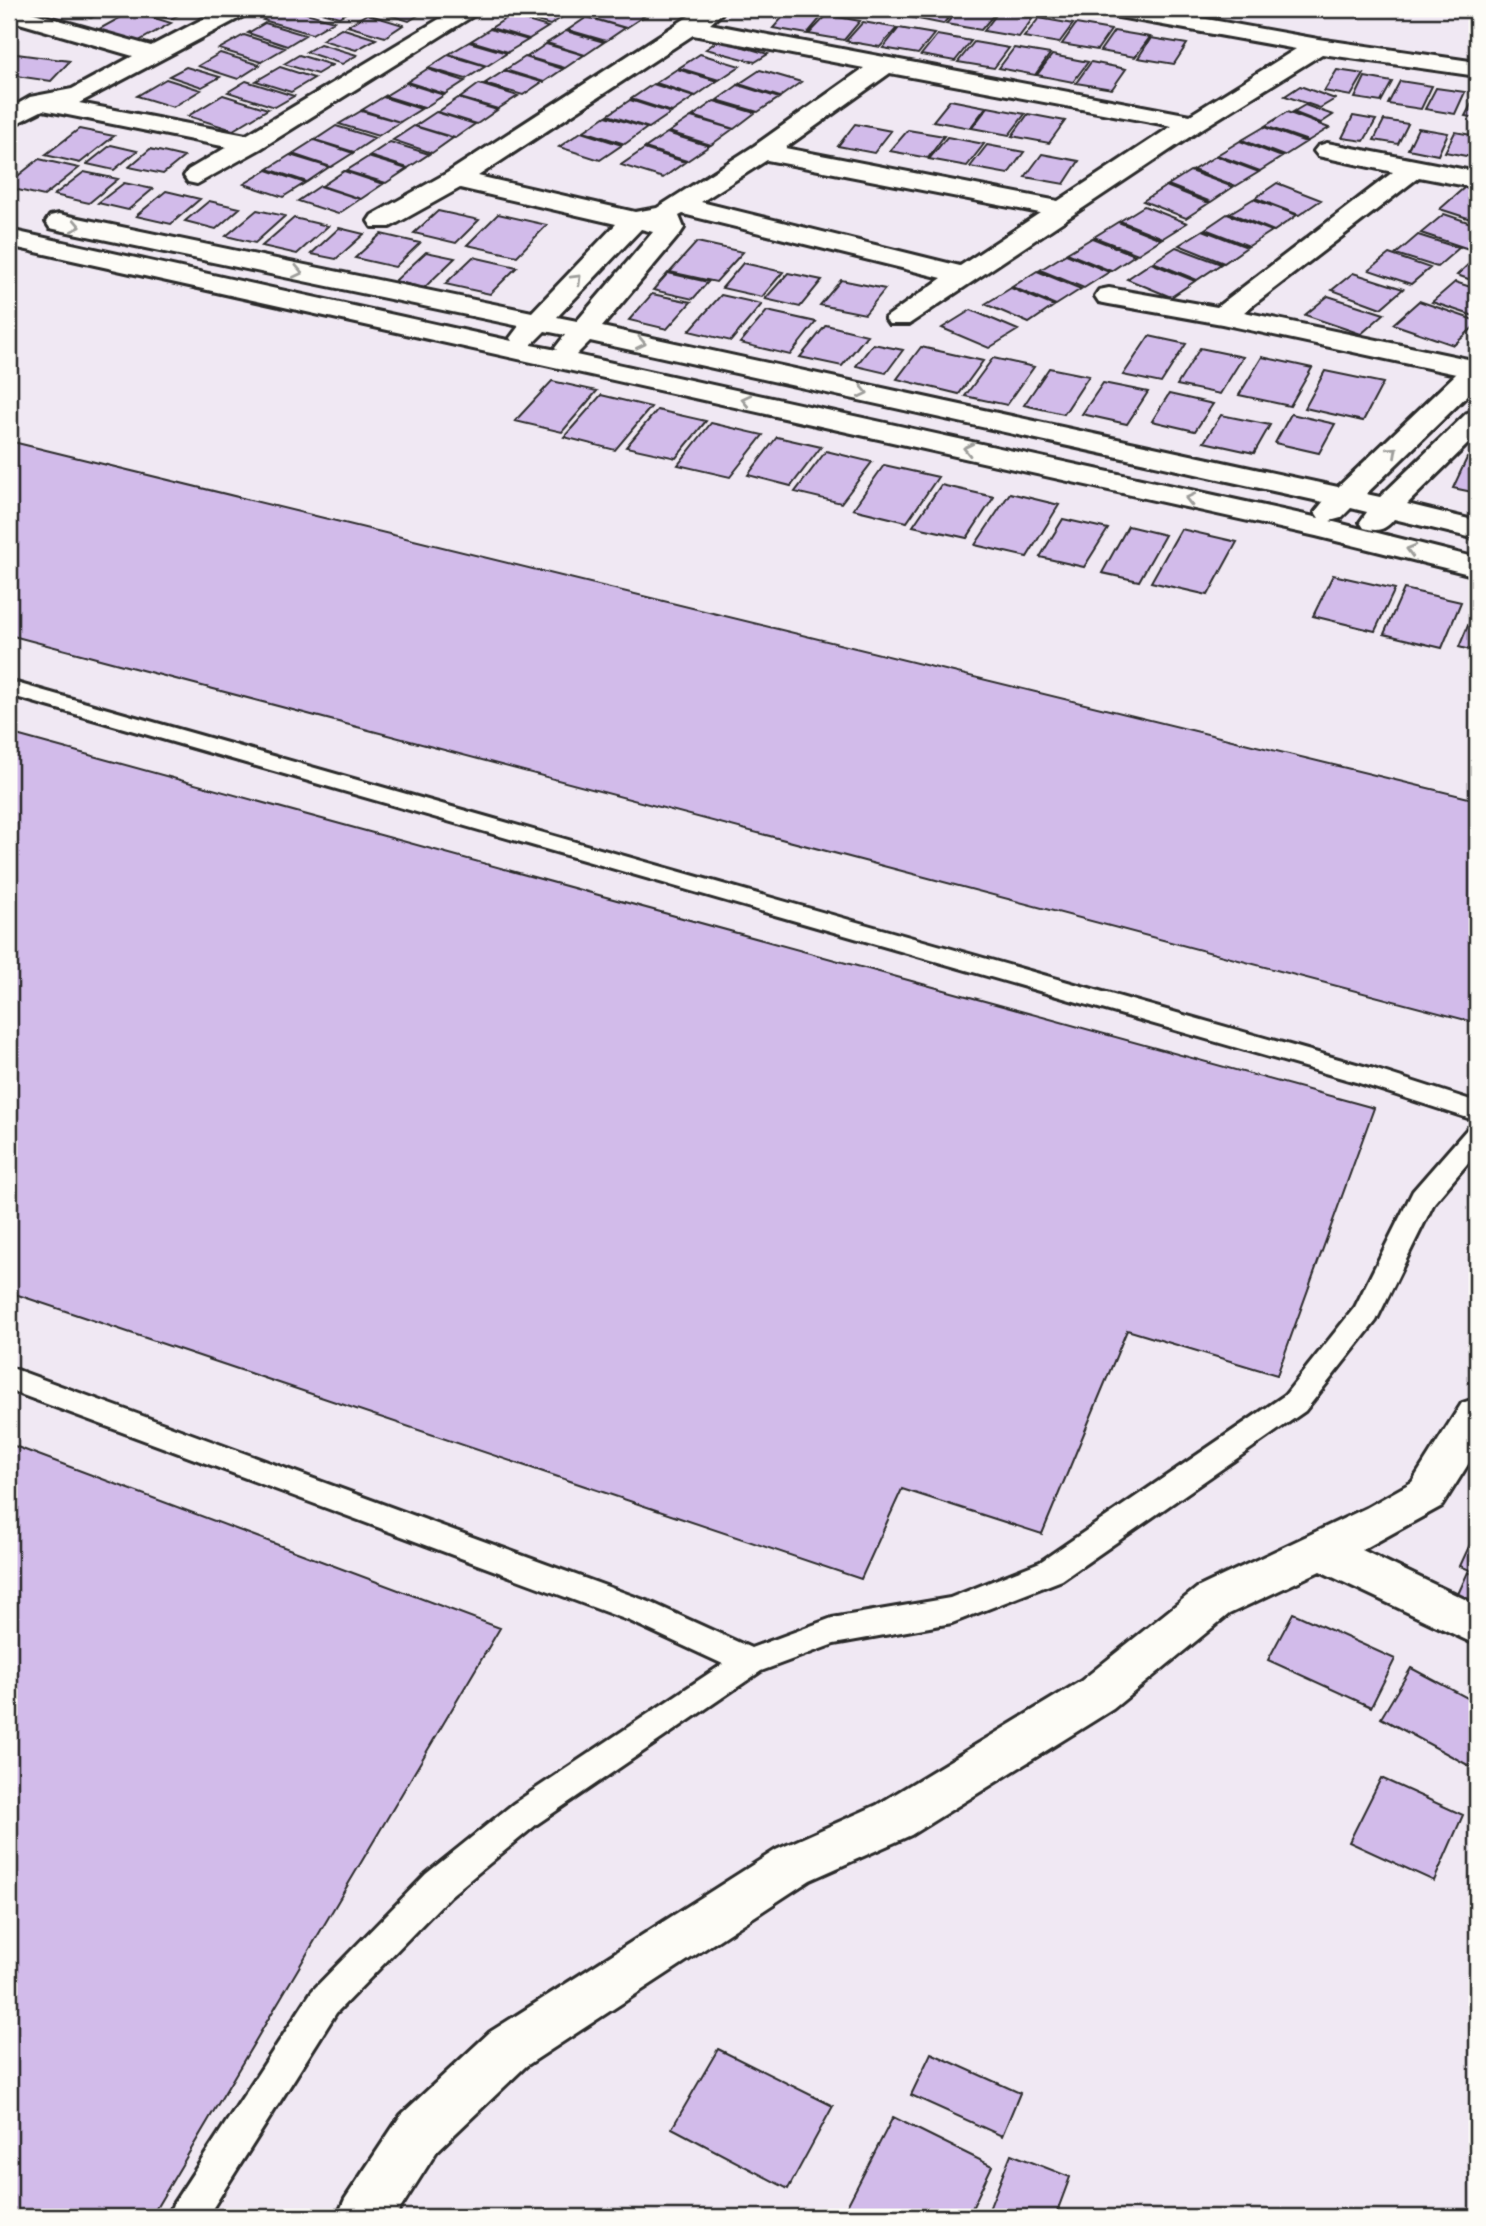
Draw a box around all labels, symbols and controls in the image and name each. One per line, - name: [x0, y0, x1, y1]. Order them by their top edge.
- one-way arrow: [70, 217, 82, 232]
- one-way arrow: [292, 263, 304, 278]
- one-way arrow: [569, 274, 582, 287]
- one-way arrow: [635, 335, 647, 350]
- one-way arrow: [857, 384, 869, 398]
- one-way arrow: [740, 393, 752, 408]
- one-way arrow: [962, 443, 974, 457]
- one-way arrow: [1385, 447, 1398, 459]
- one-way arrow: [1184, 492, 1196, 507]
- one-way arrow: [1405, 544, 1417, 558]

